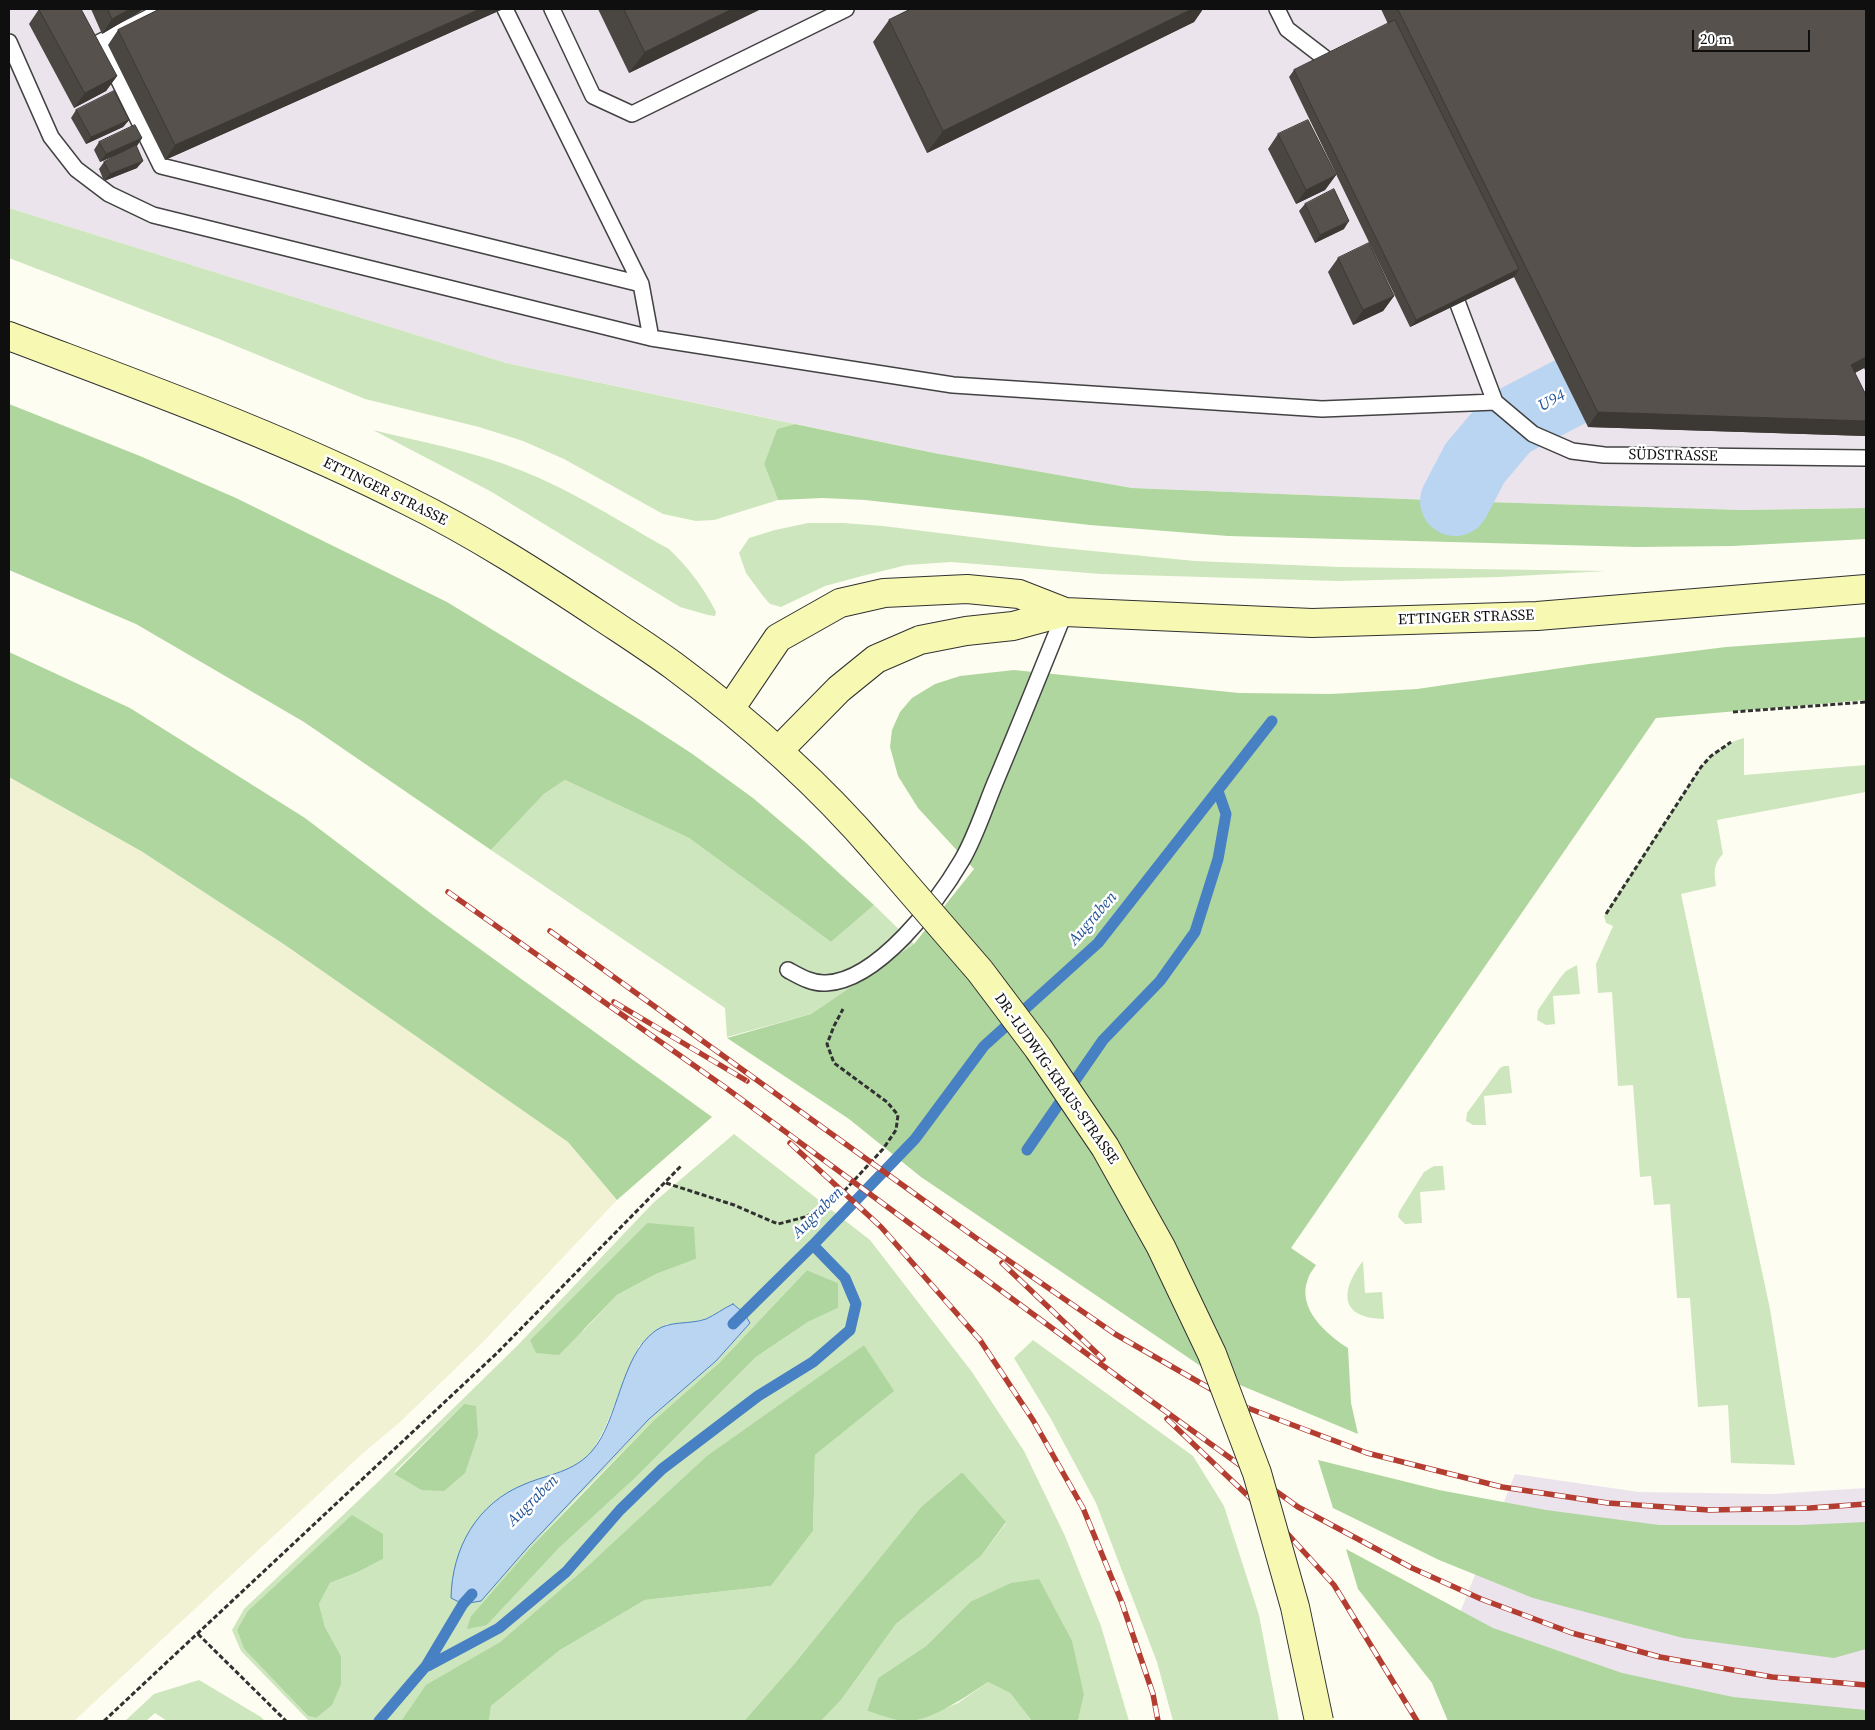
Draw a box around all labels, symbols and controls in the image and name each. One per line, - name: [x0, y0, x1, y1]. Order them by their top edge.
- scale bar: [1695, 20, 1812, 52]
- text: 20 m: [1700, 28, 1732, 49]
- water label: U94: [1535, 386, 1569, 416]
- street label: SÜDSTRASSE: [1628, 446, 1718, 466]
- street label: ETTINGER STRASSE: [320, 454, 450, 530]
- street label: ETTINGER STRASSE: [1397, 607, 1535, 629]
- water label: Augraben: [1065, 888, 1121, 950]
- street label: DR.-LUDWIG-KRAUS-STRASSE: [990, 990, 1122, 1168]
- water label: Augraben: [788, 1183, 848, 1243]
- water label: Augraben: [503, 1471, 563, 1531]

